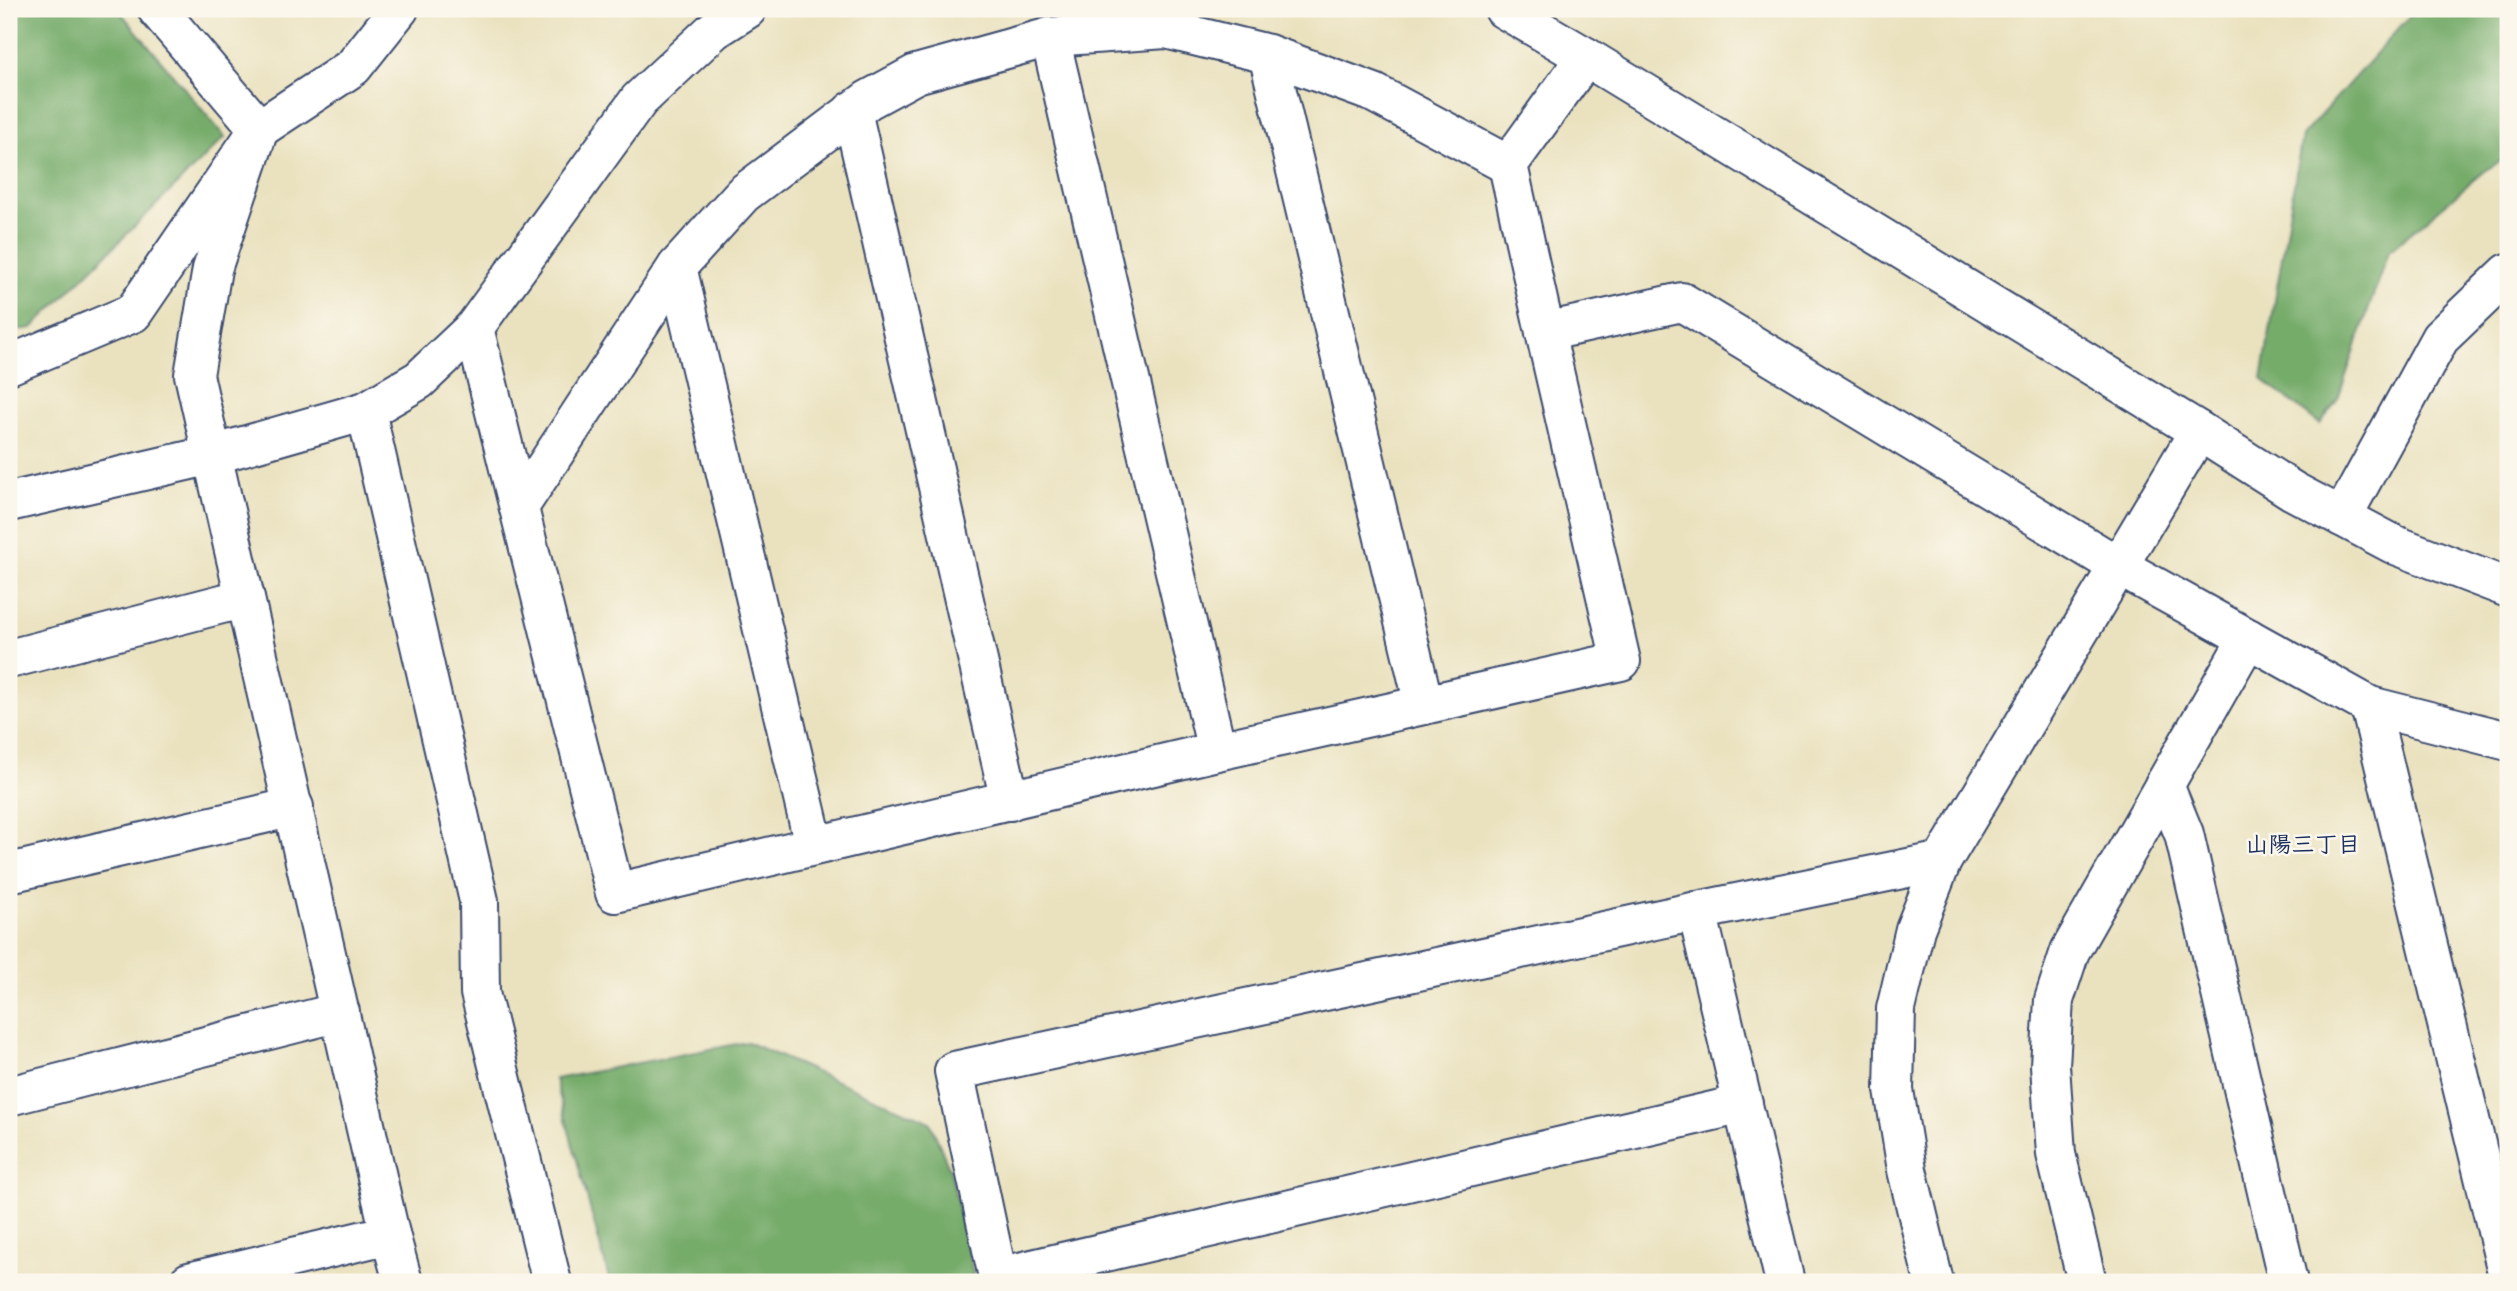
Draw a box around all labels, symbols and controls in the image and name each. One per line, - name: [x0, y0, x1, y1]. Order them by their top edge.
- district label: 山陽三丁目: [2246, 824, 2361, 865]

